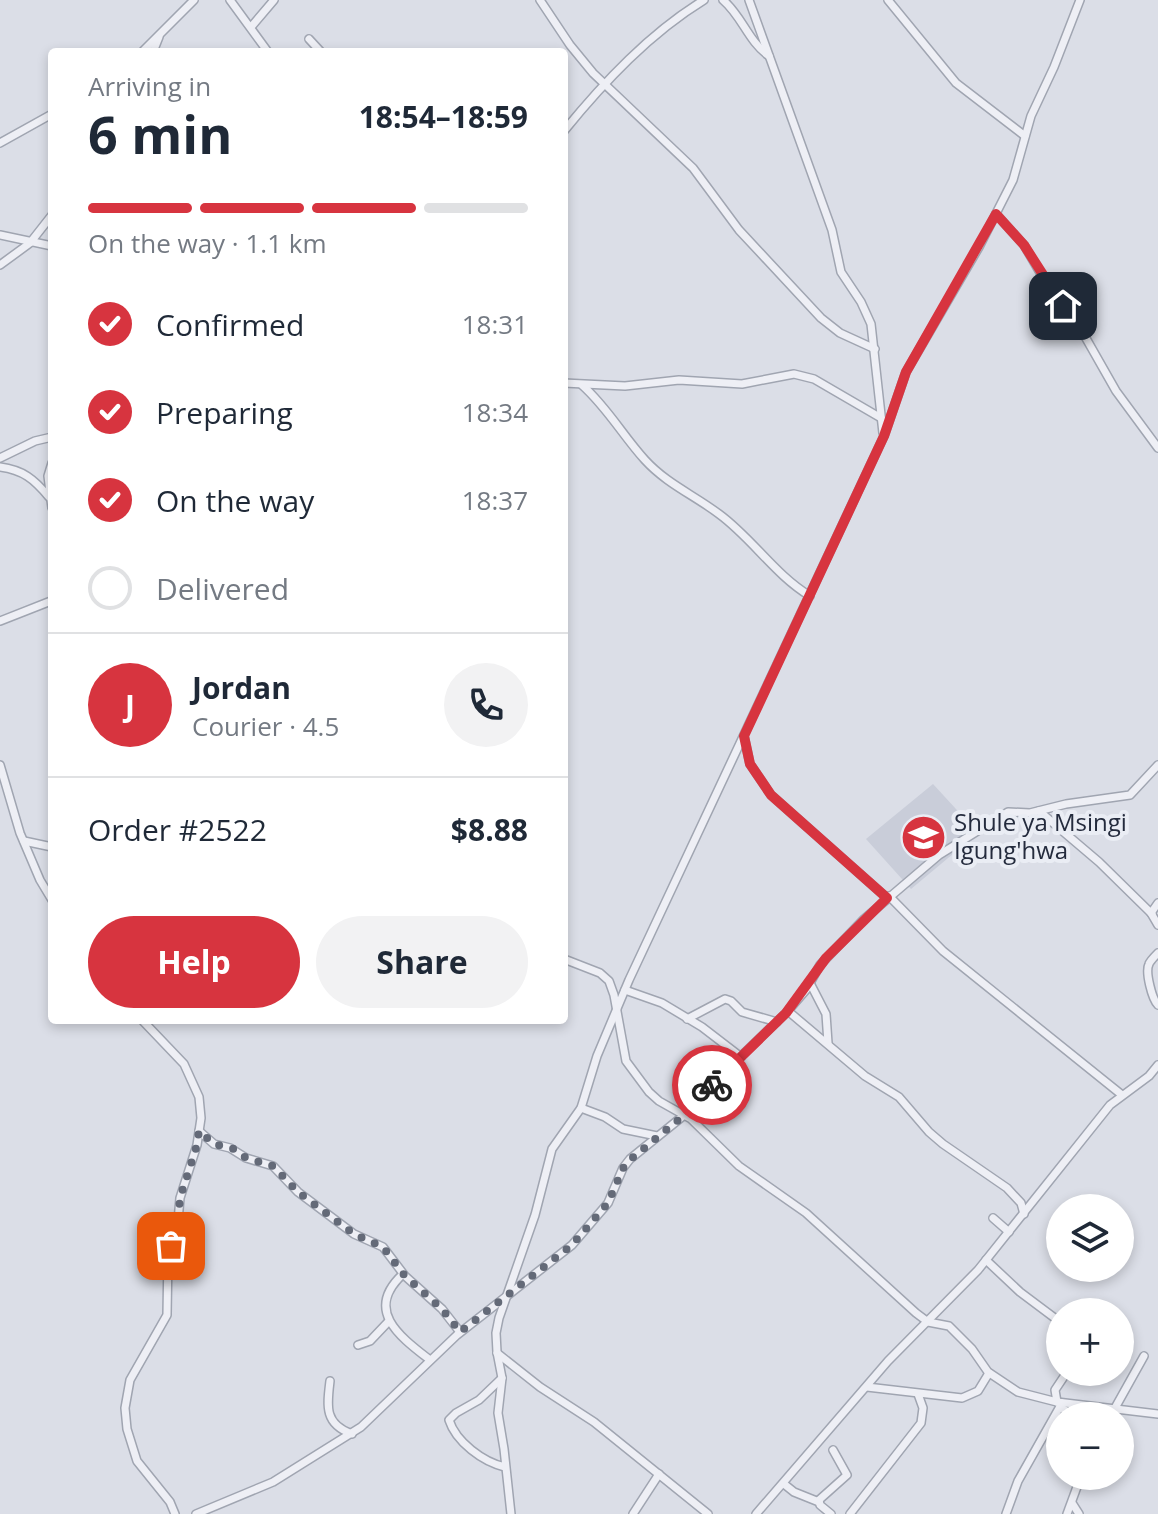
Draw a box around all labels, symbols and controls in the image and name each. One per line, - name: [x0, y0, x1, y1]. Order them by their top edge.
- text: Arriving in: [88, 68, 211, 104]
- text: 18:54–18:59: [359, 96, 528, 137]
- text: 6 min: [88, 98, 232, 169]
- text: On the way · 1.1 km: [88, 225, 327, 261]
- pin: [1029, 272, 1097, 340]
- icon: home: [1041, 284, 1085, 328]
- icon: check: [88, 302, 132, 346]
- text: Confirmed: [156, 304, 304, 345]
- text: 18:31: [462, 306, 528, 342]
- icon: check: [88, 390, 132, 434]
- text: Preparing: [156, 392, 293, 433]
- text: 18:34: [462, 394, 528, 430]
- icon: check: [88, 478, 132, 522]
- text: On the way: [156, 480, 314, 521]
- text: 18:37: [462, 482, 528, 518]
- text: Delivered: [156, 568, 289, 609]
- button: phone: [444, 663, 528, 747]
- text: Jordan: [192, 667, 291, 708]
- text: J: [125, 685, 135, 726]
- text: Courier · 4.5: [192, 708, 339, 744]
- place label: Shule ya Msingi Igung'hwa: [954, 805, 1127, 866]
- text: Order #2522: [88, 809, 267, 850]
- text: $8.88: [451, 809, 528, 850]
- school or university icon: Shule ya Msingi Igung'hwa: [899, 813, 947, 861]
- button: Help: [88, 916, 300, 1008]
- button: Share: [316, 916, 528, 1008]
- courier: [672, 1045, 752, 1125]
- icon: bike: [690, 1063, 734, 1107]
- map controls: [1046, 1194, 1134, 1490]
- button: layers: [1046, 1194, 1134, 1282]
- pin: [137, 1212, 205, 1280]
- icon: bag: [149, 1224, 193, 1268]
- button: +: [1046, 1298, 1134, 1386]
- button: −: [1046, 1402, 1134, 1490]

